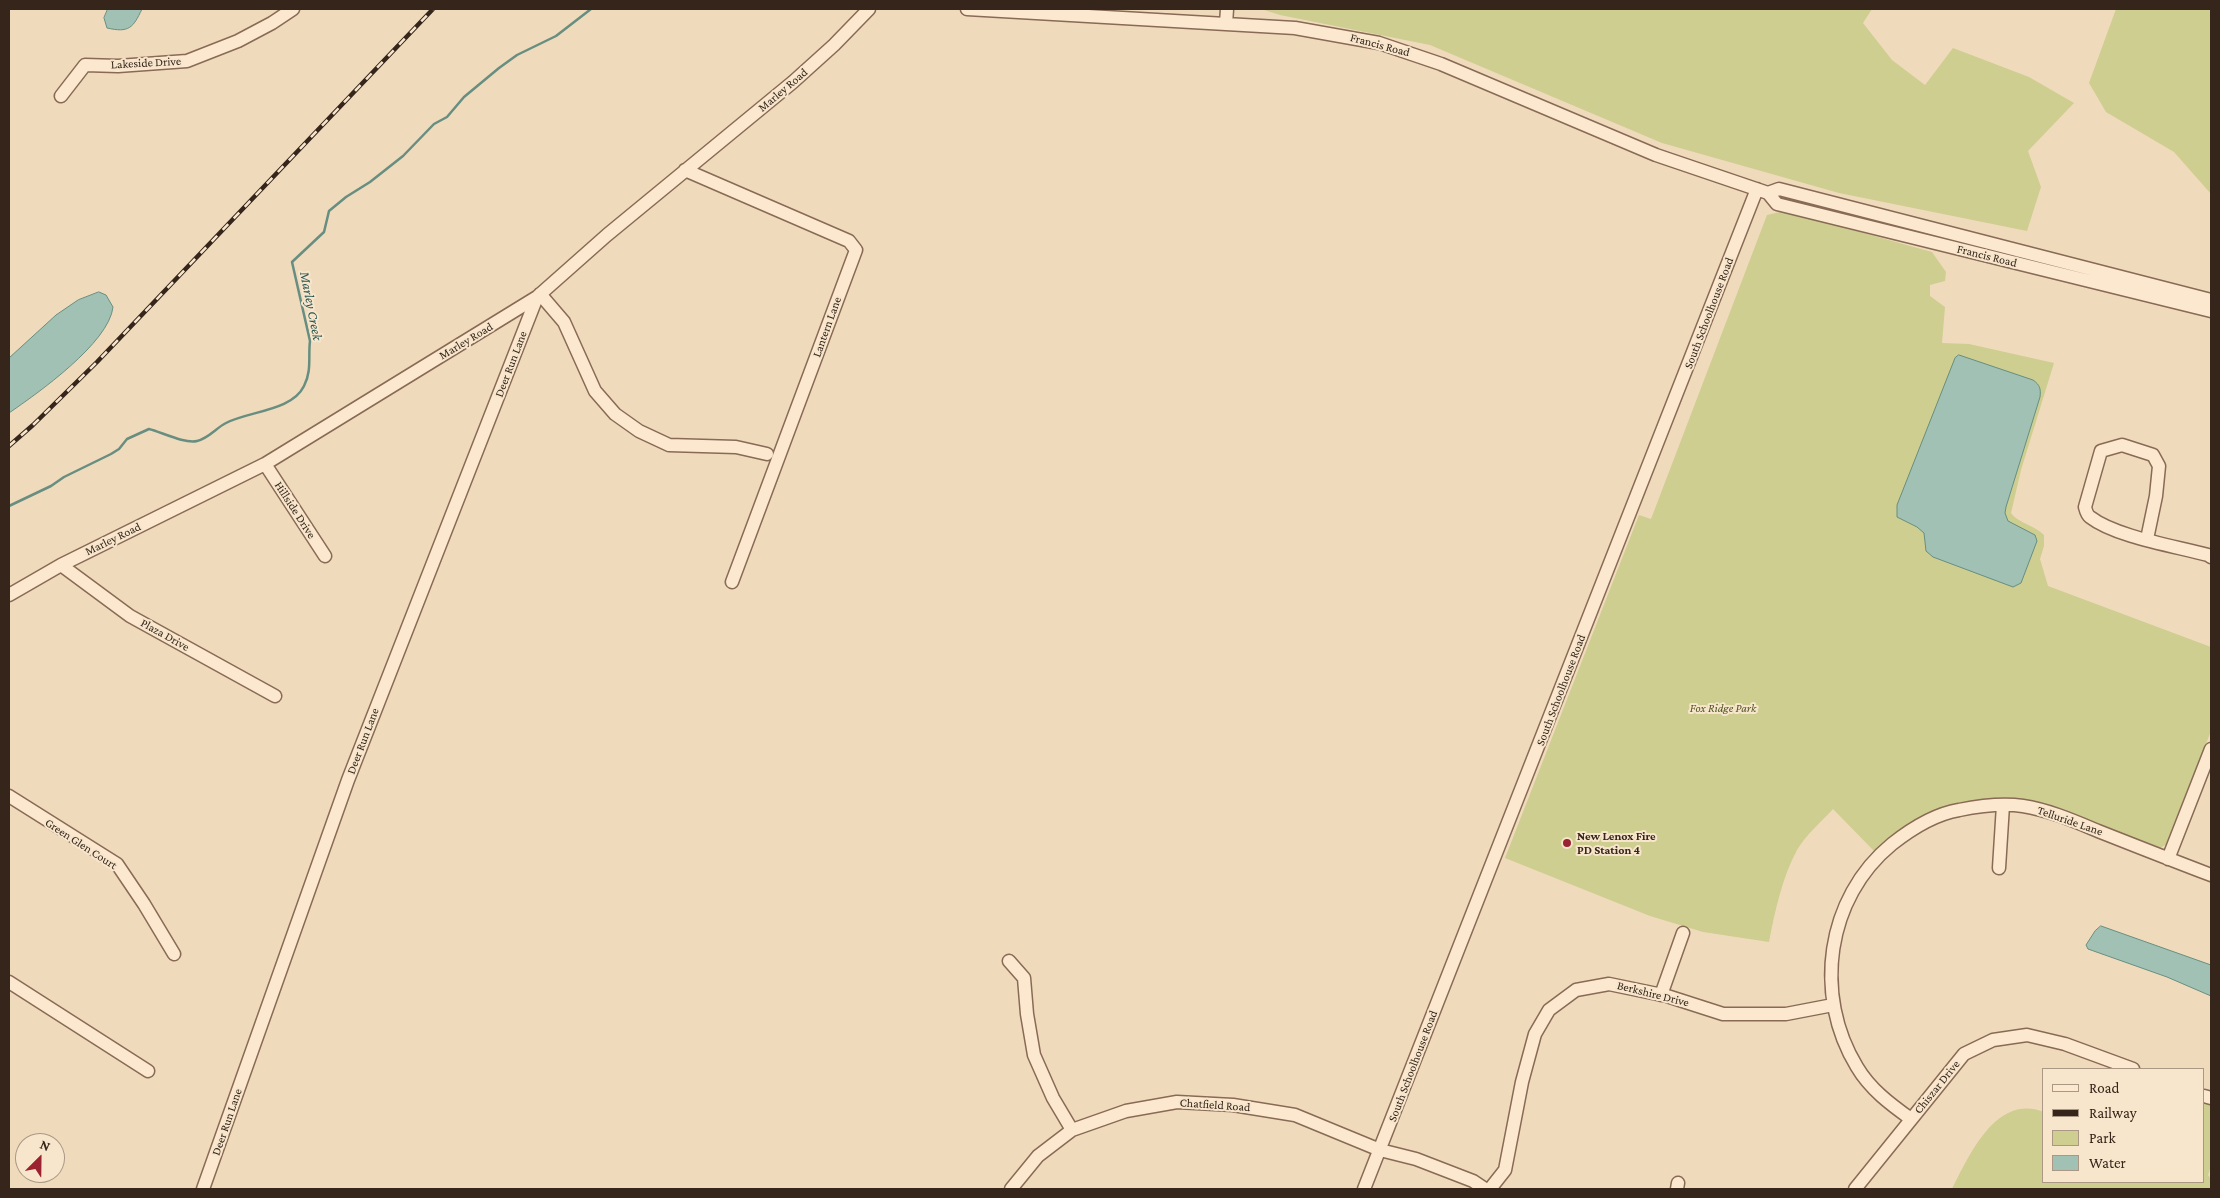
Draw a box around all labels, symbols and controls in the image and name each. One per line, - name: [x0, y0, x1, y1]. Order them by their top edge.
- street label: Francis Road: [1349, 30, 1411, 60]
- street label: Lakeside Drive: [111, 54, 181, 72]
- street label: Marley Road: [755, 65, 811, 115]
- street label: Francis Road: [1956, 242, 2018, 270]
- street label: South Schoolhouse Road: [1681, 255, 1737, 371]
- water label: Marley Creek: [296, 270, 326, 342]
- street label: Lantern Lane: [809, 295, 845, 359]
- street label: Marley Road: [436, 319, 496, 363]
- street label: Deer Run Lane: [492, 329, 530, 399]
- street label: Hillside Drive: [271, 479, 319, 541]
- street label: Marley Road: [83, 519, 143, 559]
- street label: Plaza Drive: [138, 616, 192, 654]
- street label: South Schoolhouse Road: [1533, 632, 1589, 748]
- park label: Fox Ridge Park: [1690, 701, 1756, 715]
- street label: Deer Run Lane: [344, 706, 382, 776]
- street label: Telluride Lane: [2035, 803, 2105, 839]
- street label: Green Glen Court: [42, 815, 120, 873]
- place label: New Lenox Fire PD Station 4: [1577, 829, 1655, 857]
- marker: New Lenox Fire PD Station 4: [1561, 837, 1573, 849]
- street label: Berkshire Drive: [1616, 978, 1690, 1010]
- street label: South Schoolhouse Road: [1385, 1008, 1441, 1124]
- street label: Chiszar Drive: [1911, 1057, 1963, 1117]
- legend: [2042, 1068, 2205, 1183]
- text: Road: [2089, 1080, 2119, 1096]
- street label: Deer Run Lane: [209, 1087, 245, 1157]
- street label: Chatfield Road: [1179, 1095, 1251, 1115]
- text: Railway: [2089, 1105, 2137, 1121]
- text: Park: [2089, 1130, 2116, 1146]
- north arrow: [15, 1133, 65, 1183]
- text: N: [38, 1136, 53, 1154]
- text: Water: [2089, 1155, 2126, 1171]

